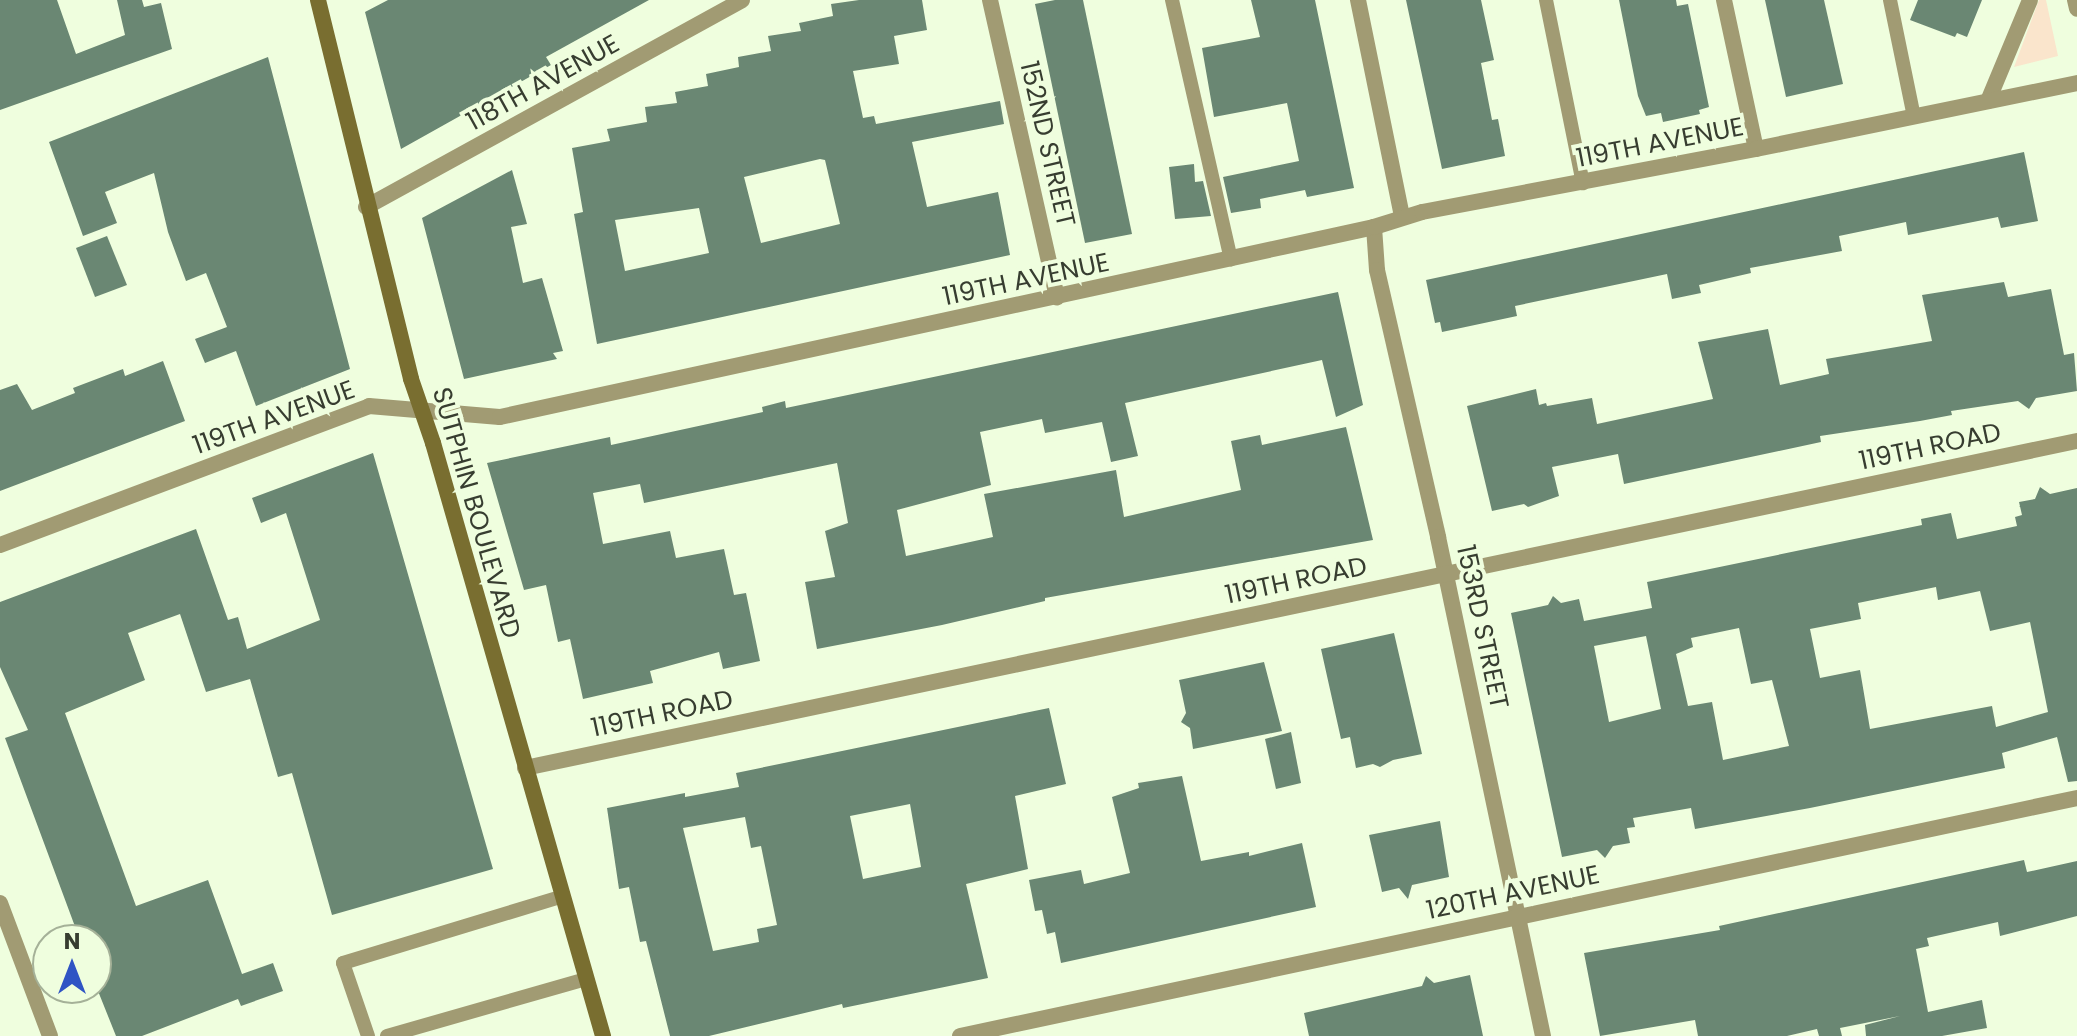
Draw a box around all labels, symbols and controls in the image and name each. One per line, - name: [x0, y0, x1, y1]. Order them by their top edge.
- street label: 118TH AVENUE: [461, 28, 625, 138]
- street label: 152ND STREET: [1013, 58, 1081, 230]
- street label: 119TH AVENUE: [1574, 112, 1746, 174]
- street label: 119TH AVENUE: [940, 247, 1112, 313]
- street label: 119TH AVENUE: [189, 374, 359, 462]
- street label: SUTPHIN BOULEVARD: [425, 384, 527, 642]
- street label: 119TH ROAD: [1856, 417, 2004, 477]
- street label: 153RD STREET: [1449, 542, 1515, 712]
- street label: 119TH ROAD: [1222, 551, 1370, 611]
- street label: 119TH ROAD: [588, 684, 736, 744]
- street label: 120TH AVENUE: [1424, 859, 1602, 927]
- north arrow: [32, 924, 112, 1004]
- text: N: [64, 926, 80, 957]

